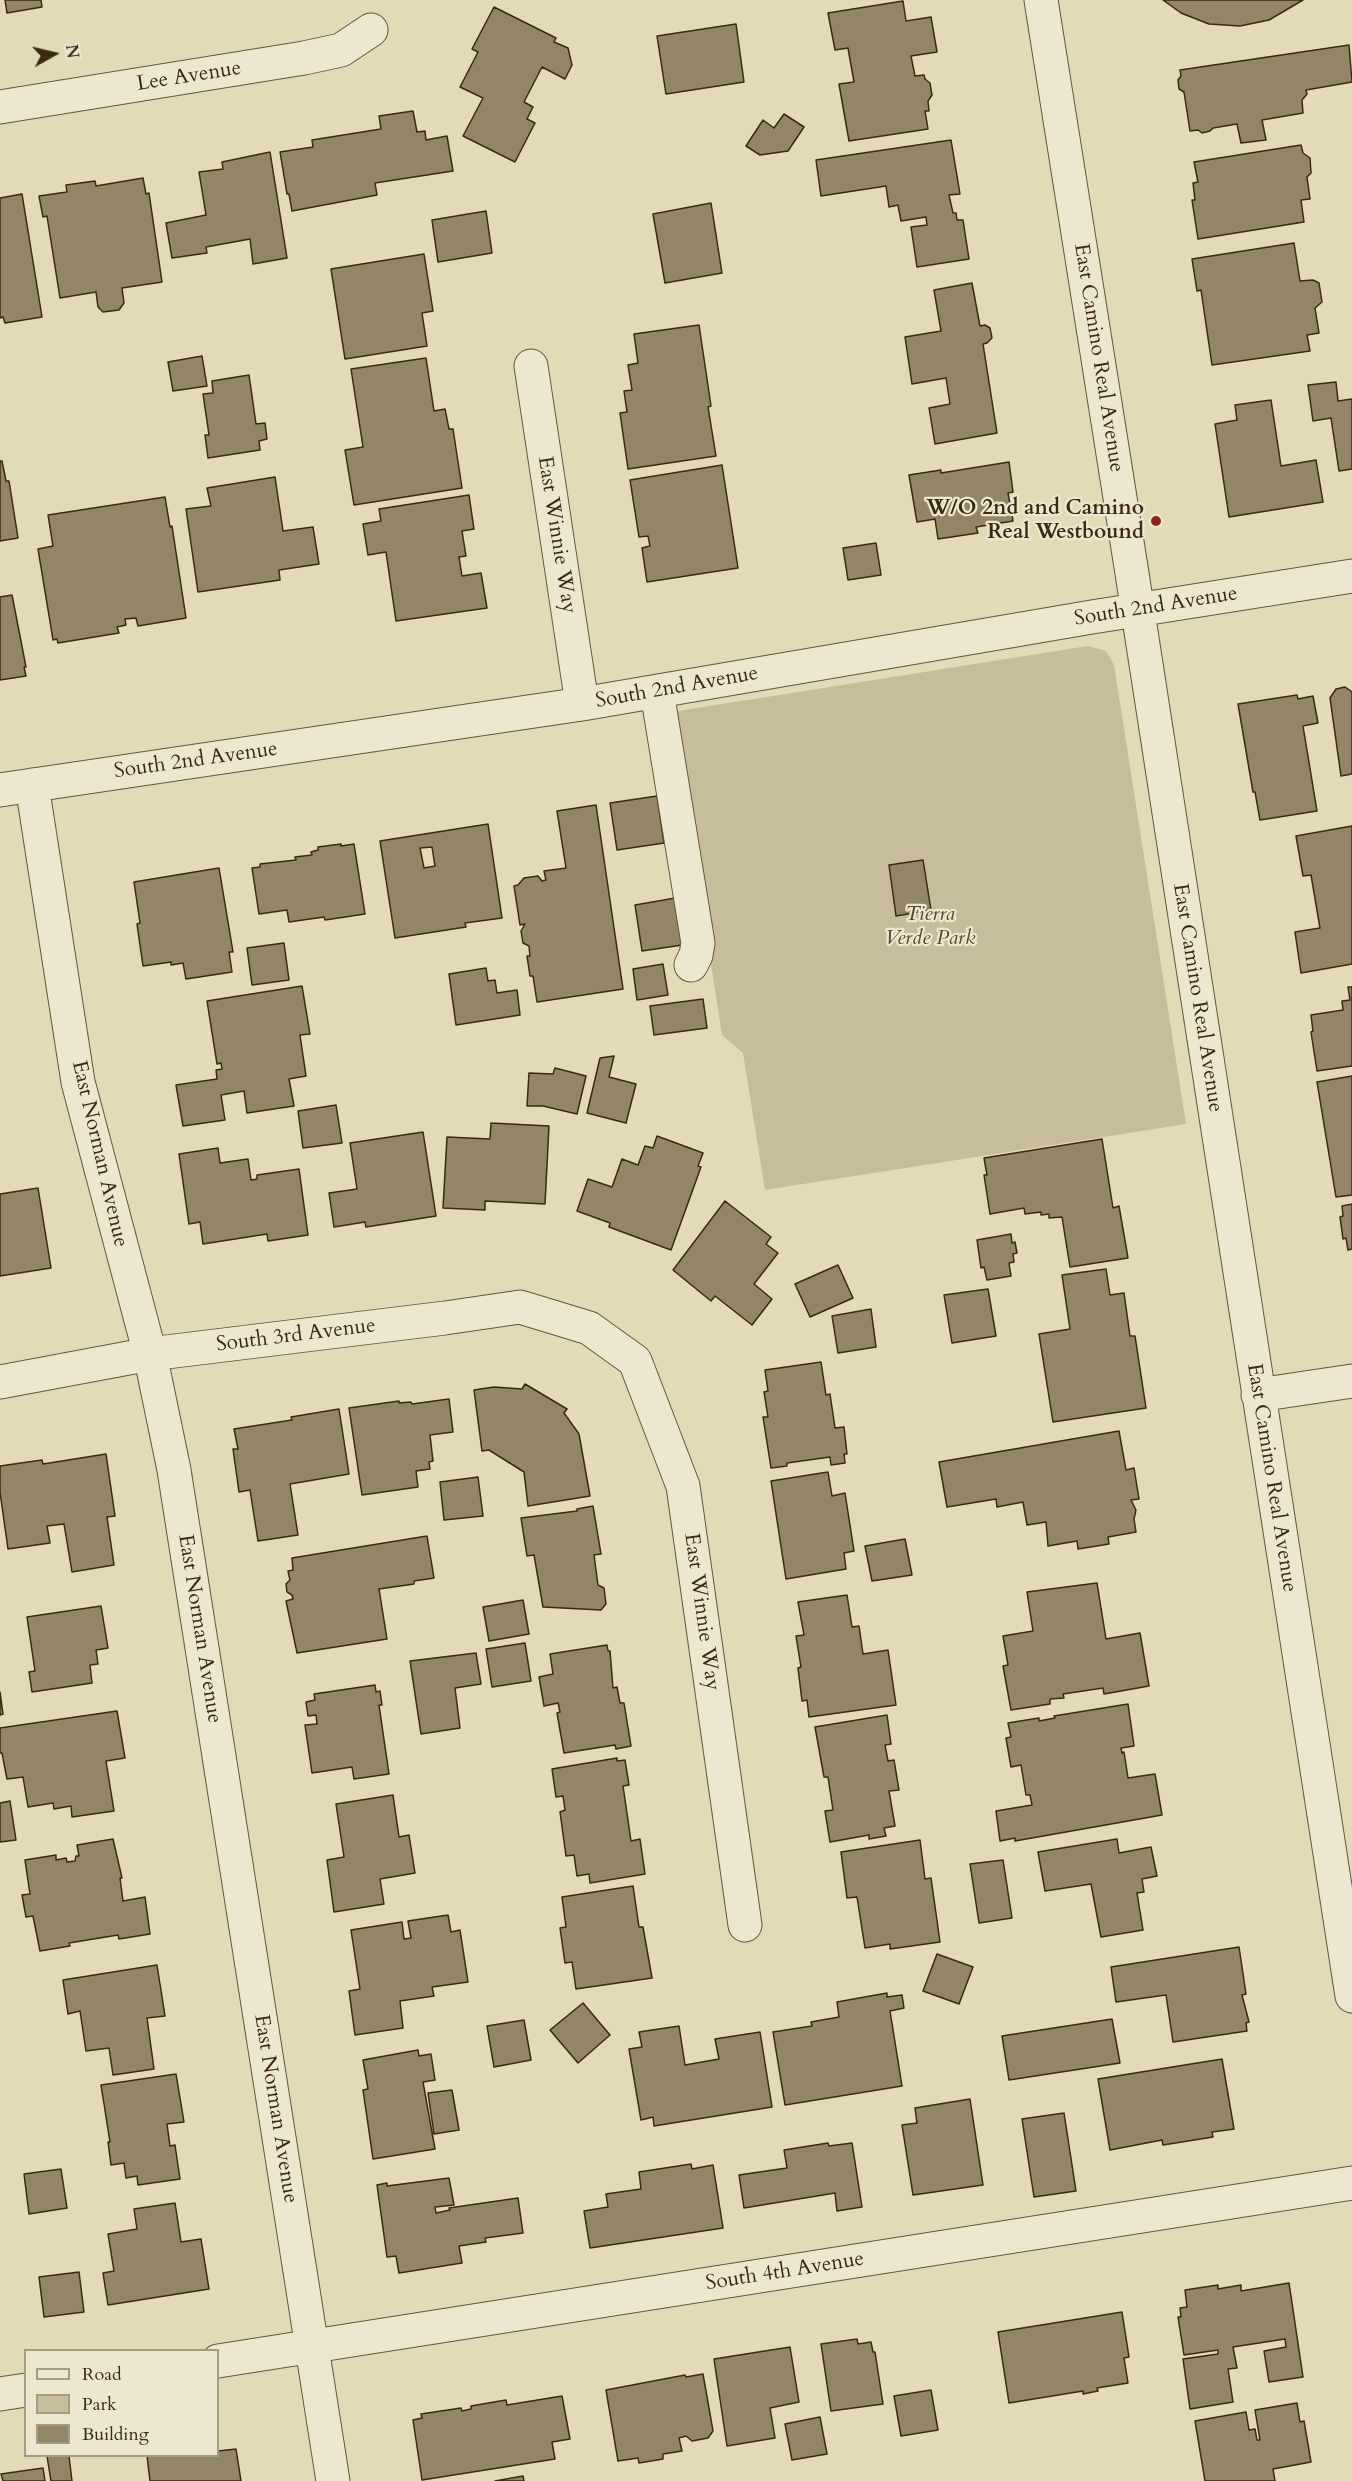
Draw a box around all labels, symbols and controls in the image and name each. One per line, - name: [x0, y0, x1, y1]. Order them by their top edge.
- north arrow: [24, 24, 84, 84]
- text: N: [60, 43, 84, 60]
- street label: Lee Avenue: [135, 56, 243, 98]
- street label: East Camino Real Avenue: [1067, 242, 1129, 474]
- street label: East Winnie Way: [531, 455, 581, 615]
- place label: W/O 2nd and Camino Real Westbound: [926, 496, 1144, 546]
- marker: W/O 2nd and Camino Real Westbound: [1149, 514, 1163, 528]
- street label: South 2nd Avenue: [1073, 582, 1239, 632]
- street label: South 2nd Avenue: [594, 661, 760, 715]
- street label: South 2nd Avenue: [113, 737, 279, 785]
- street label: East Camino Real Avenue: [1166, 882, 1228, 1114]
- park label: Tierra Verde Park: [885, 902, 975, 952]
- street label: East Norman Avenue: [65, 1058, 133, 1250]
- street label: South 3rd Avenue: [215, 1314, 377, 1358]
- street label: East Camino Real Avenue: [1240, 1362, 1302, 1594]
- street label: East Winnie Way: [677, 1532, 725, 1692]
- street label: East Norman Avenue: [172, 1533, 226, 1725]
- street label: East Norman Avenue: [248, 2013, 302, 2205]
- street label: South 4th Avenue: [704, 2247, 866, 2297]
- legend: [24, 2349, 219, 2457]
- text: Road: [82, 2362, 122, 2387]
- text: Park: [82, 2392, 117, 2417]
- text: Building: [82, 2422, 149, 2447]

